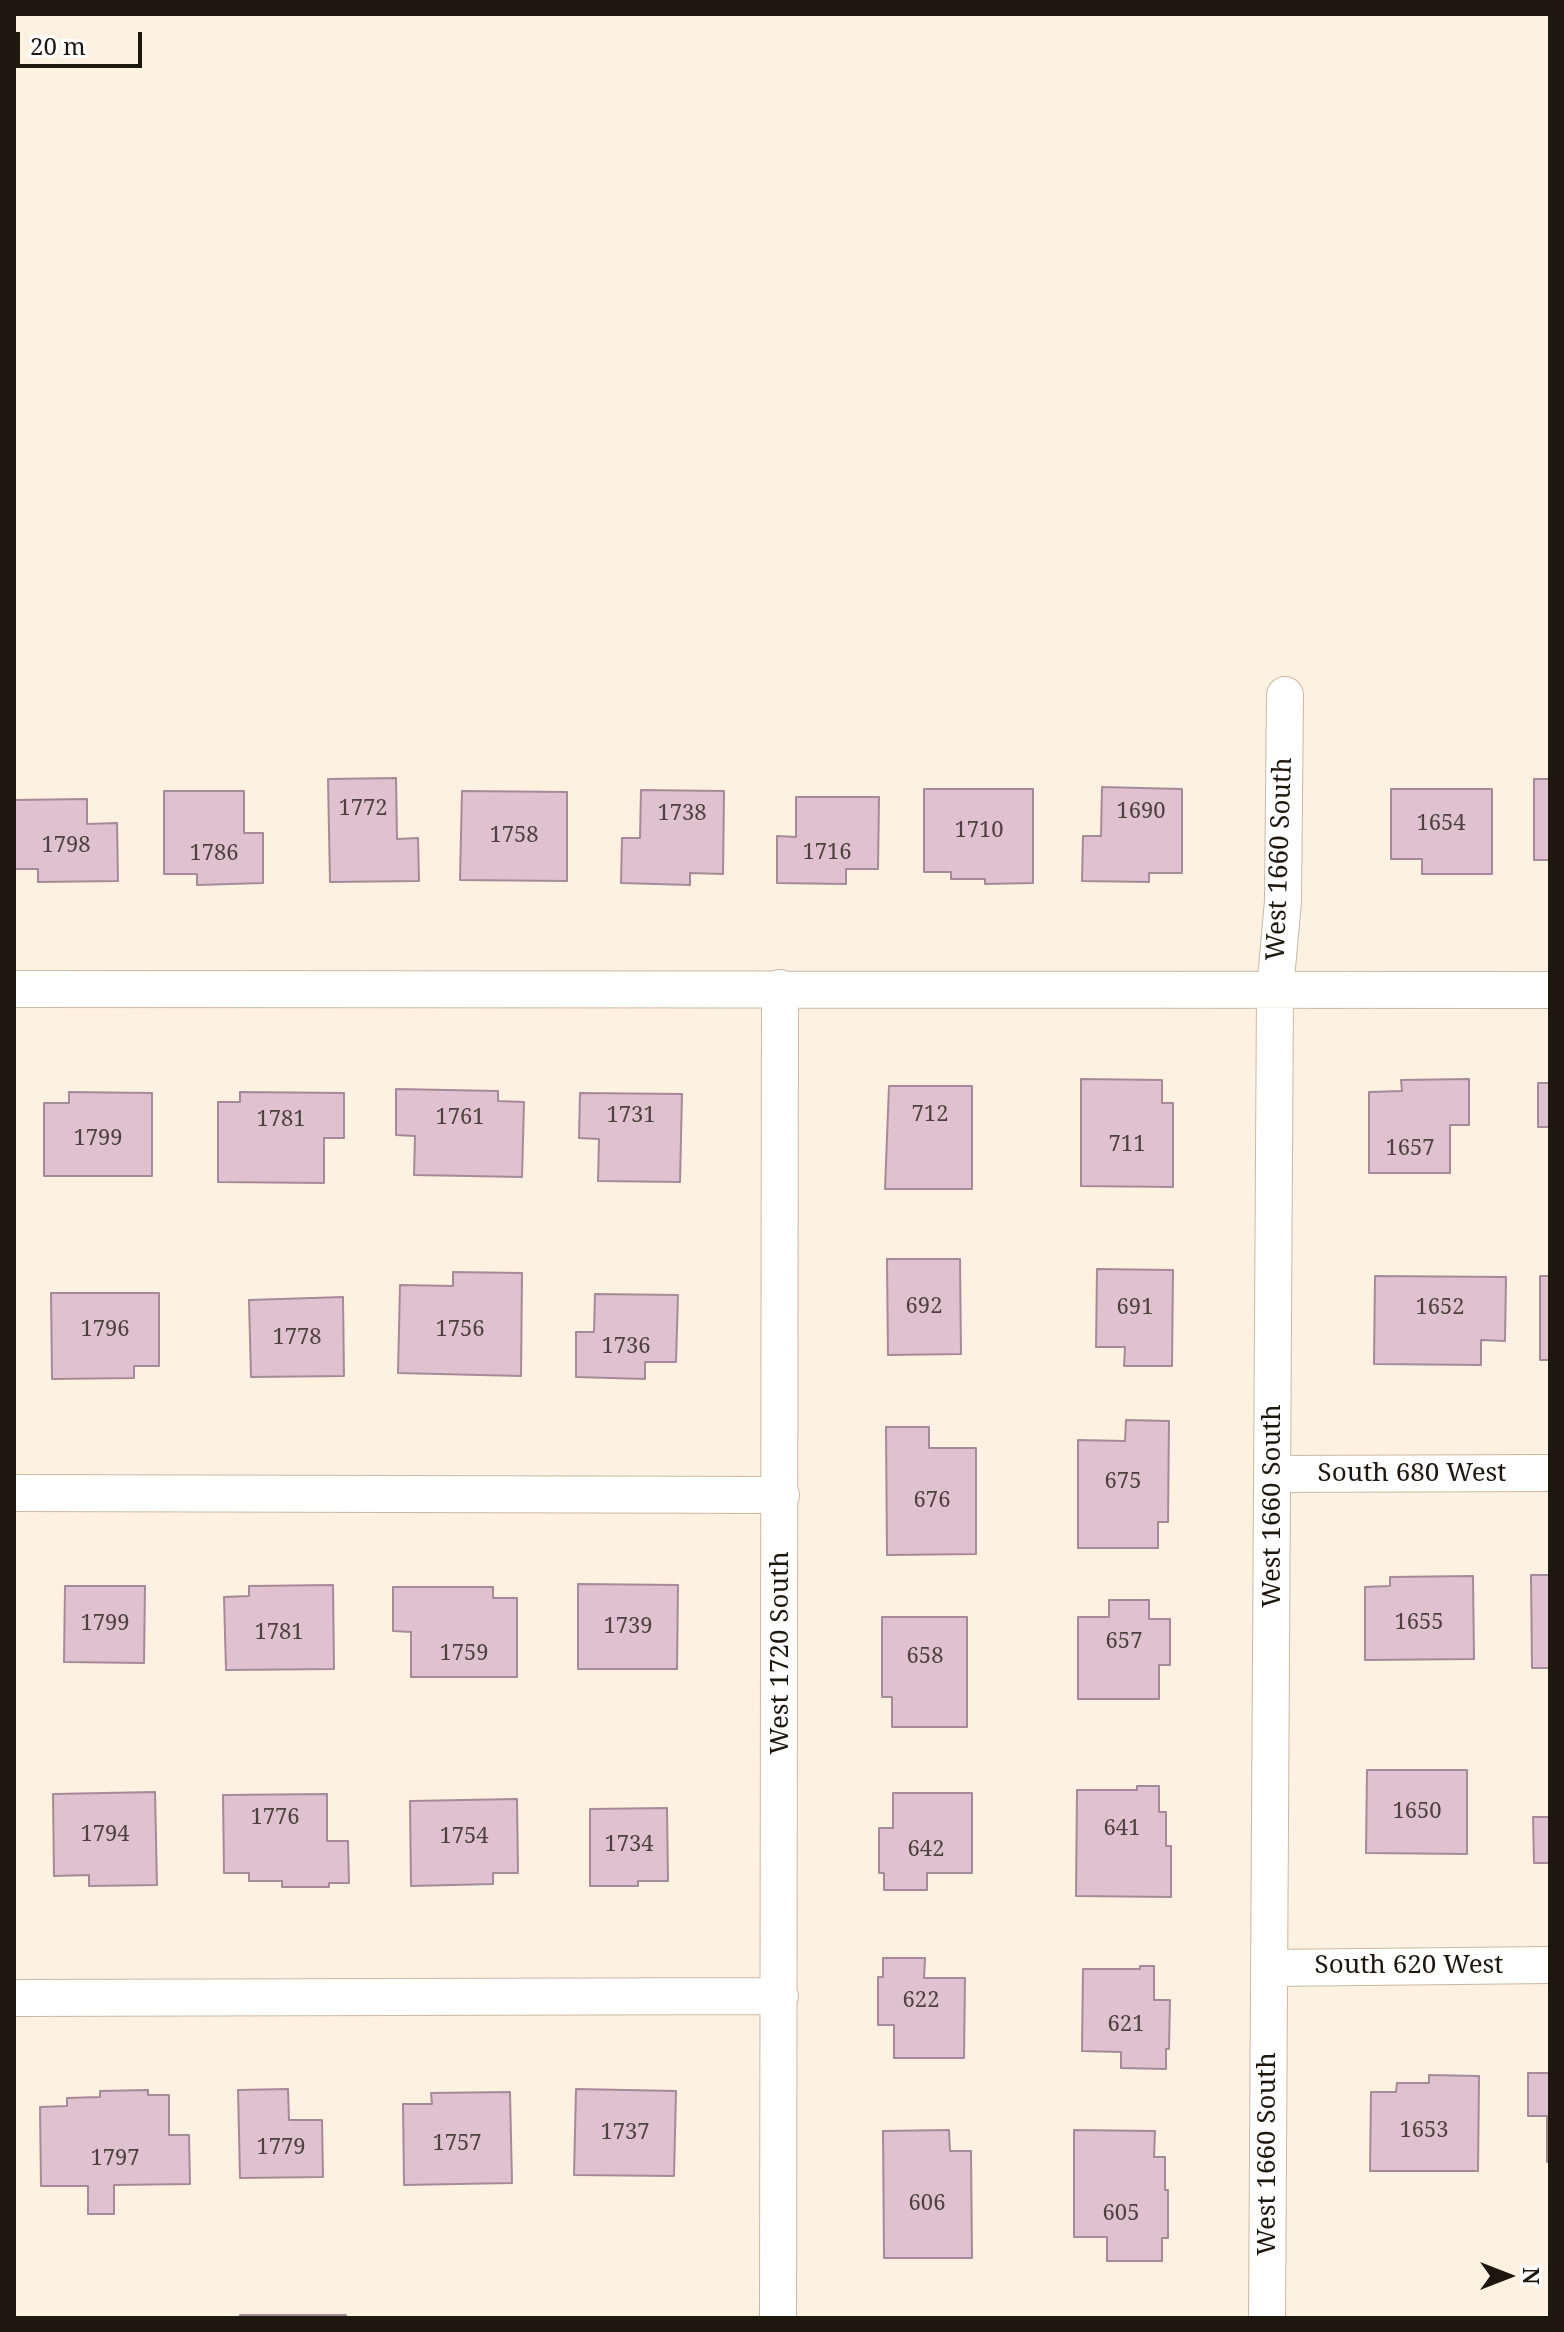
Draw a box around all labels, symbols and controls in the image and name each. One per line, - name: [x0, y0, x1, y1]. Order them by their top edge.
- scale bar: [20, 16, 146, 66]
- text: 20 m: [30, 29, 86, 62]
- street label: West 1660 South: [1261, 757, 1299, 961]
- house number: 1772: [338, 796, 388, 822]
- house number: 1690: [1116, 799, 1166, 825]
- house number: 1738: [657, 801, 707, 827]
- house number: 1654: [1416, 811, 1466, 837]
- house number: 1710: [954, 818, 1004, 844]
- house number: 1758: [489, 823, 539, 849]
- house number: 1798: [41, 833, 91, 859]
- house number: 1716: [802, 840, 852, 866]
- house number: 1786: [189, 841, 239, 867]
- house number: 712: [912, 1102, 948, 1128]
- house number: 1731: [606, 1103, 656, 1129]
- house number: 1761: [435, 1105, 485, 1131]
- house number: 1781: [256, 1107, 306, 1133]
- house number: 1799: [73, 1126, 123, 1152]
- house number: 711: [1109, 1132, 1145, 1158]
- house number: 1657: [1385, 1136, 1435, 1162]
- house number: 692: [906, 1294, 942, 1320]
- house number: 691: [1117, 1295, 1153, 1321]
- house number: 1652: [1415, 1295, 1465, 1321]
- house number: 1796: [80, 1317, 130, 1343]
- house number: 1756: [435, 1317, 485, 1343]
- house number: 1778: [272, 1325, 322, 1351]
- house number: 1736: [601, 1334, 651, 1360]
- street label: West 1660 South: [1257, 1404, 1289, 1608]
- street label: South 680 West: [1318, 1458, 1506, 1490]
- house number: 675: [1105, 1469, 1141, 1495]
- house number: 676: [914, 1488, 950, 1514]
- street label: West 1720 South: [765, 1551, 797, 1755]
- house number: 1655: [1394, 1610, 1444, 1636]
- house number: 1799: [80, 1611, 130, 1637]
- house number: 1739: [603, 1614, 653, 1640]
- house number: 1781: [254, 1620, 304, 1646]
- house number: 657: [1106, 1629, 1142, 1655]
- house number: 1759: [439, 1641, 489, 1667]
- house number: 658: [907, 1644, 943, 1670]
- house number: 1650: [1392, 1799, 1442, 1825]
- house number: 1776: [250, 1805, 300, 1831]
- house number: 641: [1104, 1816, 1140, 1842]
- house number: 1794: [80, 1822, 130, 1848]
- house number: 1754: [439, 1824, 489, 1850]
- house number: 1734: [604, 1832, 654, 1858]
- house number: 642: [908, 1837, 944, 1863]
- street label: South 620 West: [1315, 1950, 1503, 1982]
- house number: 622: [903, 1988, 939, 2014]
- house number: 621: [1108, 2012, 1144, 2038]
- street label: West 1660 South: [1252, 2052, 1284, 2256]
- house number: 1653: [1399, 2118, 1449, 2144]
- house number: 1737: [600, 2120, 650, 2146]
- house number: 1757: [432, 2131, 482, 2157]
- house number: 1779: [256, 2135, 306, 2161]
- house number: 1797: [90, 2146, 140, 2172]
- house number: 606: [909, 2191, 945, 2217]
- house number: 605: [1103, 2201, 1139, 2227]
- north arrow: [1468, 2236, 1548, 2316]
- text: N: [1517, 2267, 1547, 2285]

